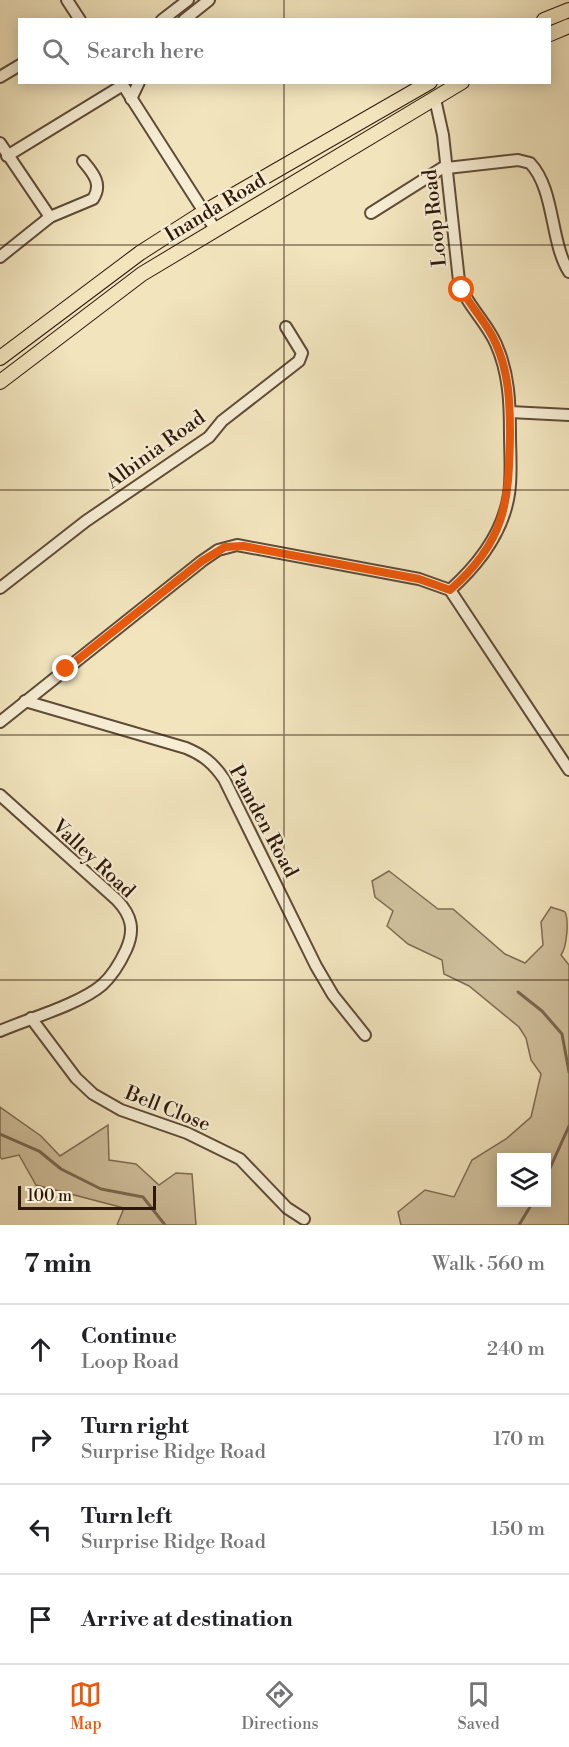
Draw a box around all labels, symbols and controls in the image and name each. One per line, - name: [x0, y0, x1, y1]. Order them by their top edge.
- search box: [18, 18, 551, 84]
- icon: search: [39, 35, 72, 68]
- text: Search here: [87, 38, 204, 65]
- street label: Loop Road: [418, 167, 453, 268]
- street label: Inanda Road: [161, 168, 271, 248]
- route start: [448, 276, 474, 302]
- street label: Albinia Road: [100, 405, 211, 495]
- route end: [52, 655, 78, 681]
- street label: Pamden Road: [222, 761, 303, 883]
- street label: Valley Road: [45, 814, 140, 904]
- street label: Bell Close: [120, 1081, 214, 1138]
- map controls: [497, 1153, 551, 1207]
- button: layers: [497, 1153, 551, 1207]
- scale bar: [18, 1183, 156, 1210]
- text: 100 m: [27, 1186, 72, 1206]
- text: 7 min: [24, 1248, 91, 1280]
- text: Walk · 560 m: [432, 1252, 545, 1277]
- text: Continue: [81, 1323, 177, 1350]
- icon: ahead: [24, 1333, 57, 1366]
- text: 240 m: [487, 1337, 545, 1362]
- text: Loop Road: [81, 1350, 179, 1375]
- text: Turn right: [81, 1413, 189, 1440]
- icon: right: [24, 1423, 57, 1456]
- text: 170 m: [493, 1427, 545, 1452]
- text: Surprise Ridge Road: [81, 1440, 266, 1465]
- text: Turn left: [81, 1503, 172, 1530]
- icon: left: [24, 1513, 57, 1546]
- text: 150 m: [490, 1517, 545, 1542]
- text: Surprise Ridge Road: [81, 1530, 266, 1555]
- icon: arrive: [24, 1603, 57, 1636]
- text: Arrive at destination: [81, 1606, 293, 1633]
- tab: Map: [69, 1678, 102, 1734]
- tab: Directions: [241, 1678, 319, 1734]
- tab: Saved: [457, 1678, 500, 1734]

